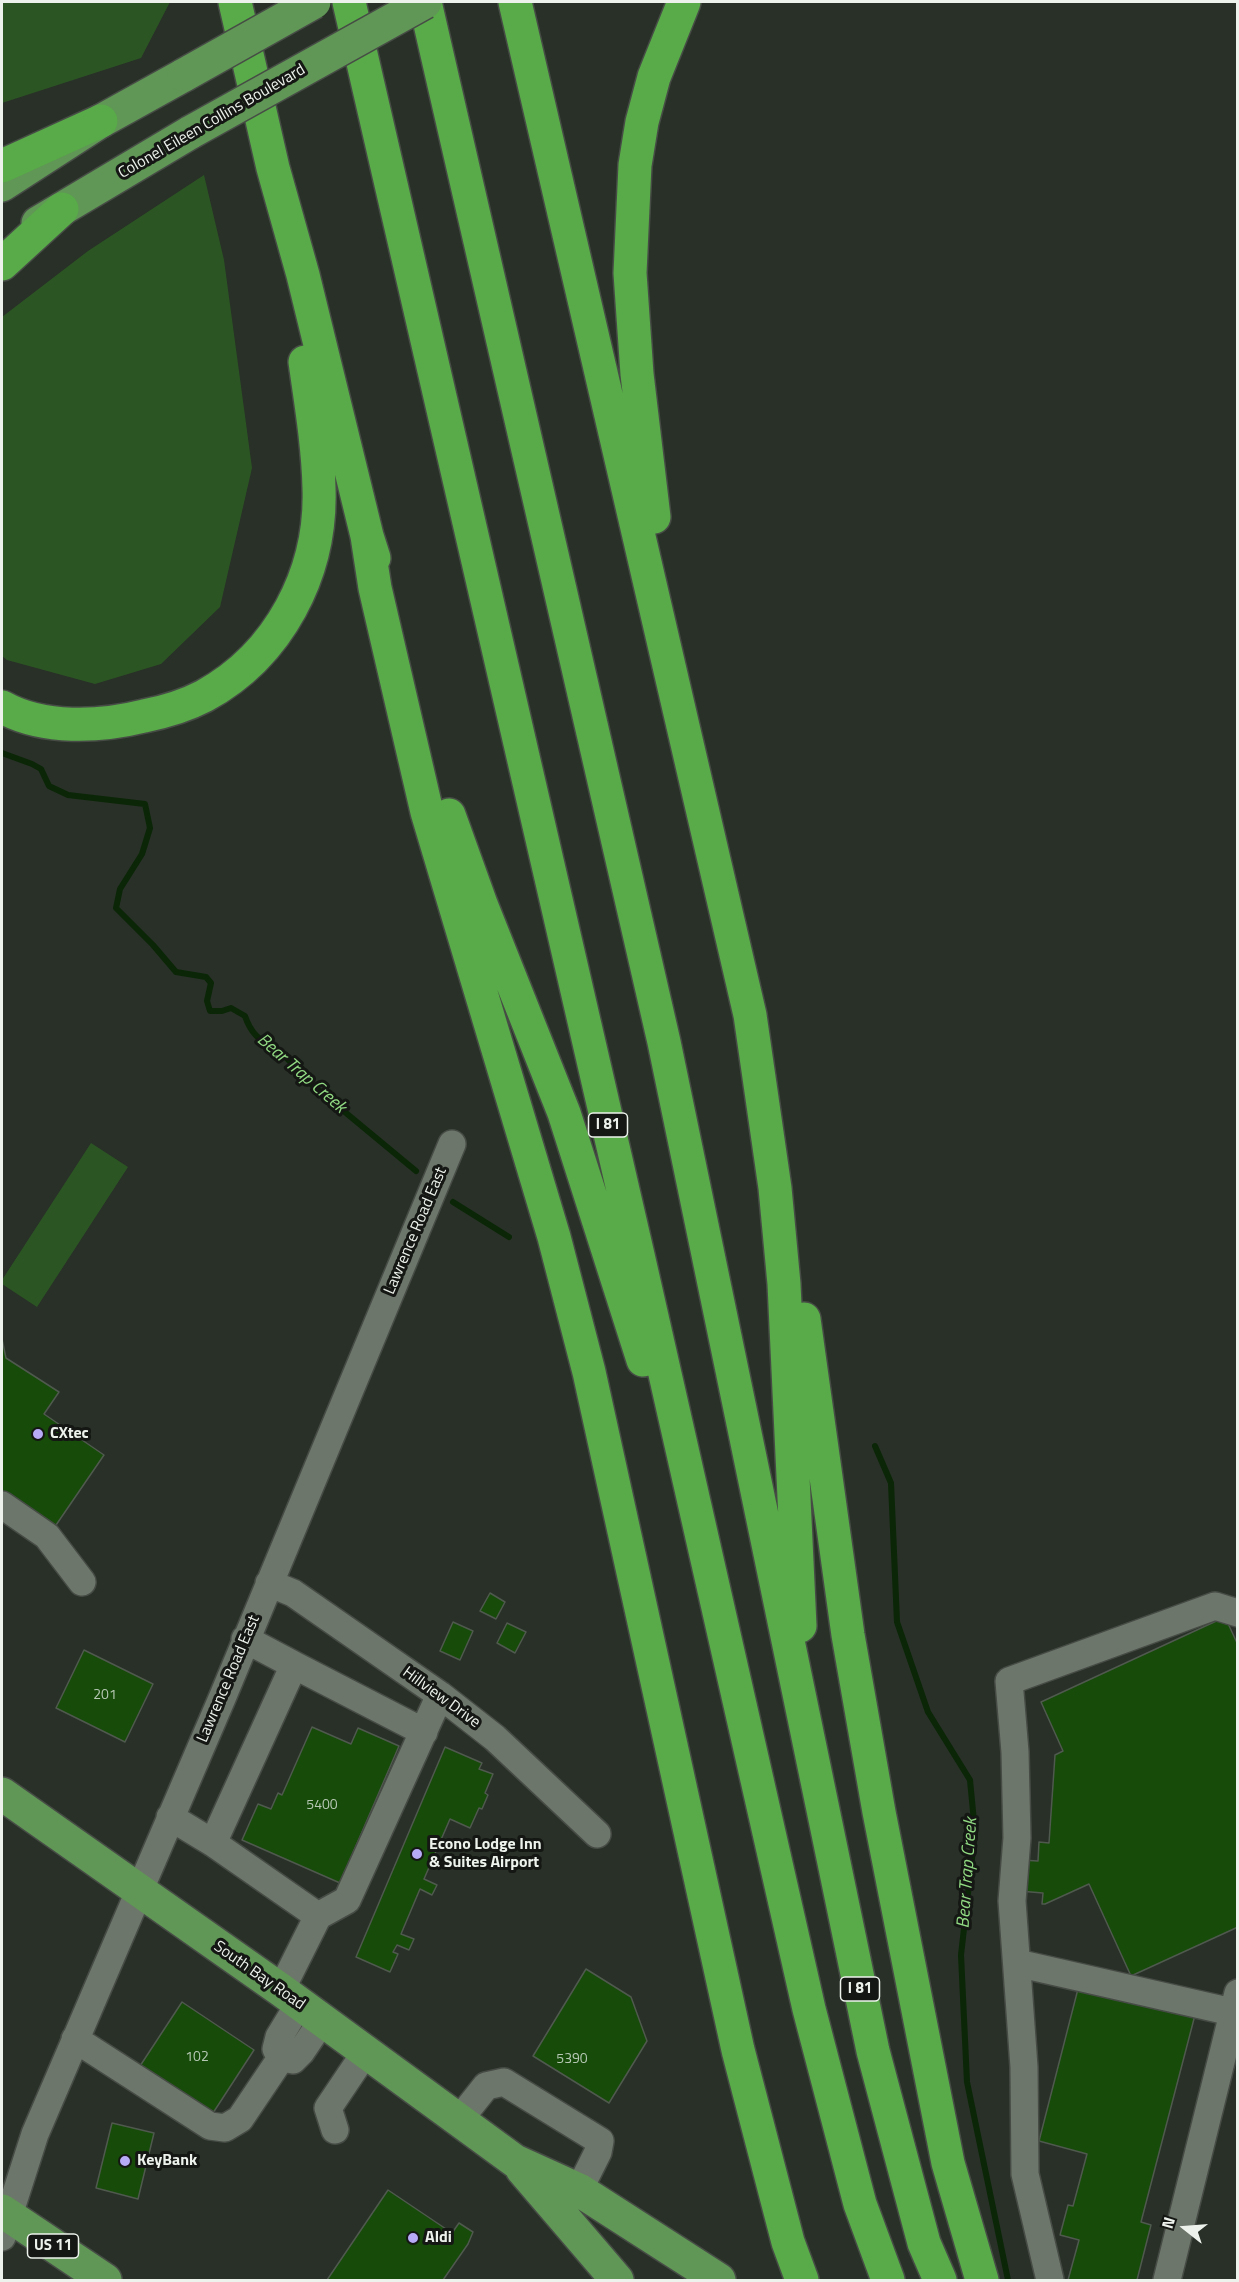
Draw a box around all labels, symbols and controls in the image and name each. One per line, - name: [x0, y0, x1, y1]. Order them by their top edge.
- street label: Colonel Eileen Collins Boulevard: [115, 61, 309, 183]
- water label: Bear Trap Creek: [252, 1029, 350, 1119]
- road number: I 81: [588, 1113, 628, 1137]
- street label: Lawrence Road East: [380, 1164, 452, 1298]
- place label: CXtec: [50, 1424, 89, 1444]
- marker: CXtec: [31, 1427, 45, 1441]
- street label: Lawrence Road East: [193, 1612, 265, 1746]
- street label: Hillview Drive: [398, 1663, 484, 1733]
- house number: 201: [93, 1688, 117, 1704]
- house number: 5400: [306, 1798, 338, 1814]
- water label: Bear Trap Creek: [953, 1817, 983, 1929]
- place label: Econo Lodge Inn & Suites Airport: [429, 1835, 542, 1873]
- marker: Econo Lodge Inn & Suites Airport: [410, 1847, 424, 1861]
- street label: South Bay Road: [210, 1937, 308, 2015]
- road number: I 81: [840, 1977, 880, 2001]
- house number: 102: [185, 2050, 209, 2066]
- house number: 5390: [556, 2052, 588, 2068]
- place label: KeyBank: [137, 2151, 197, 2171]
- marker: KeyBank: [118, 2154, 132, 2168]
- north arrow: [1155, 2198, 1215, 2258]
- text: N: [1155, 2214, 1181, 2232]
- place label: Aldi: [425, 2228, 452, 2248]
- marker: Aldi: [406, 2231, 420, 2245]
- road number: US 11: [28, 2234, 78, 2258]

